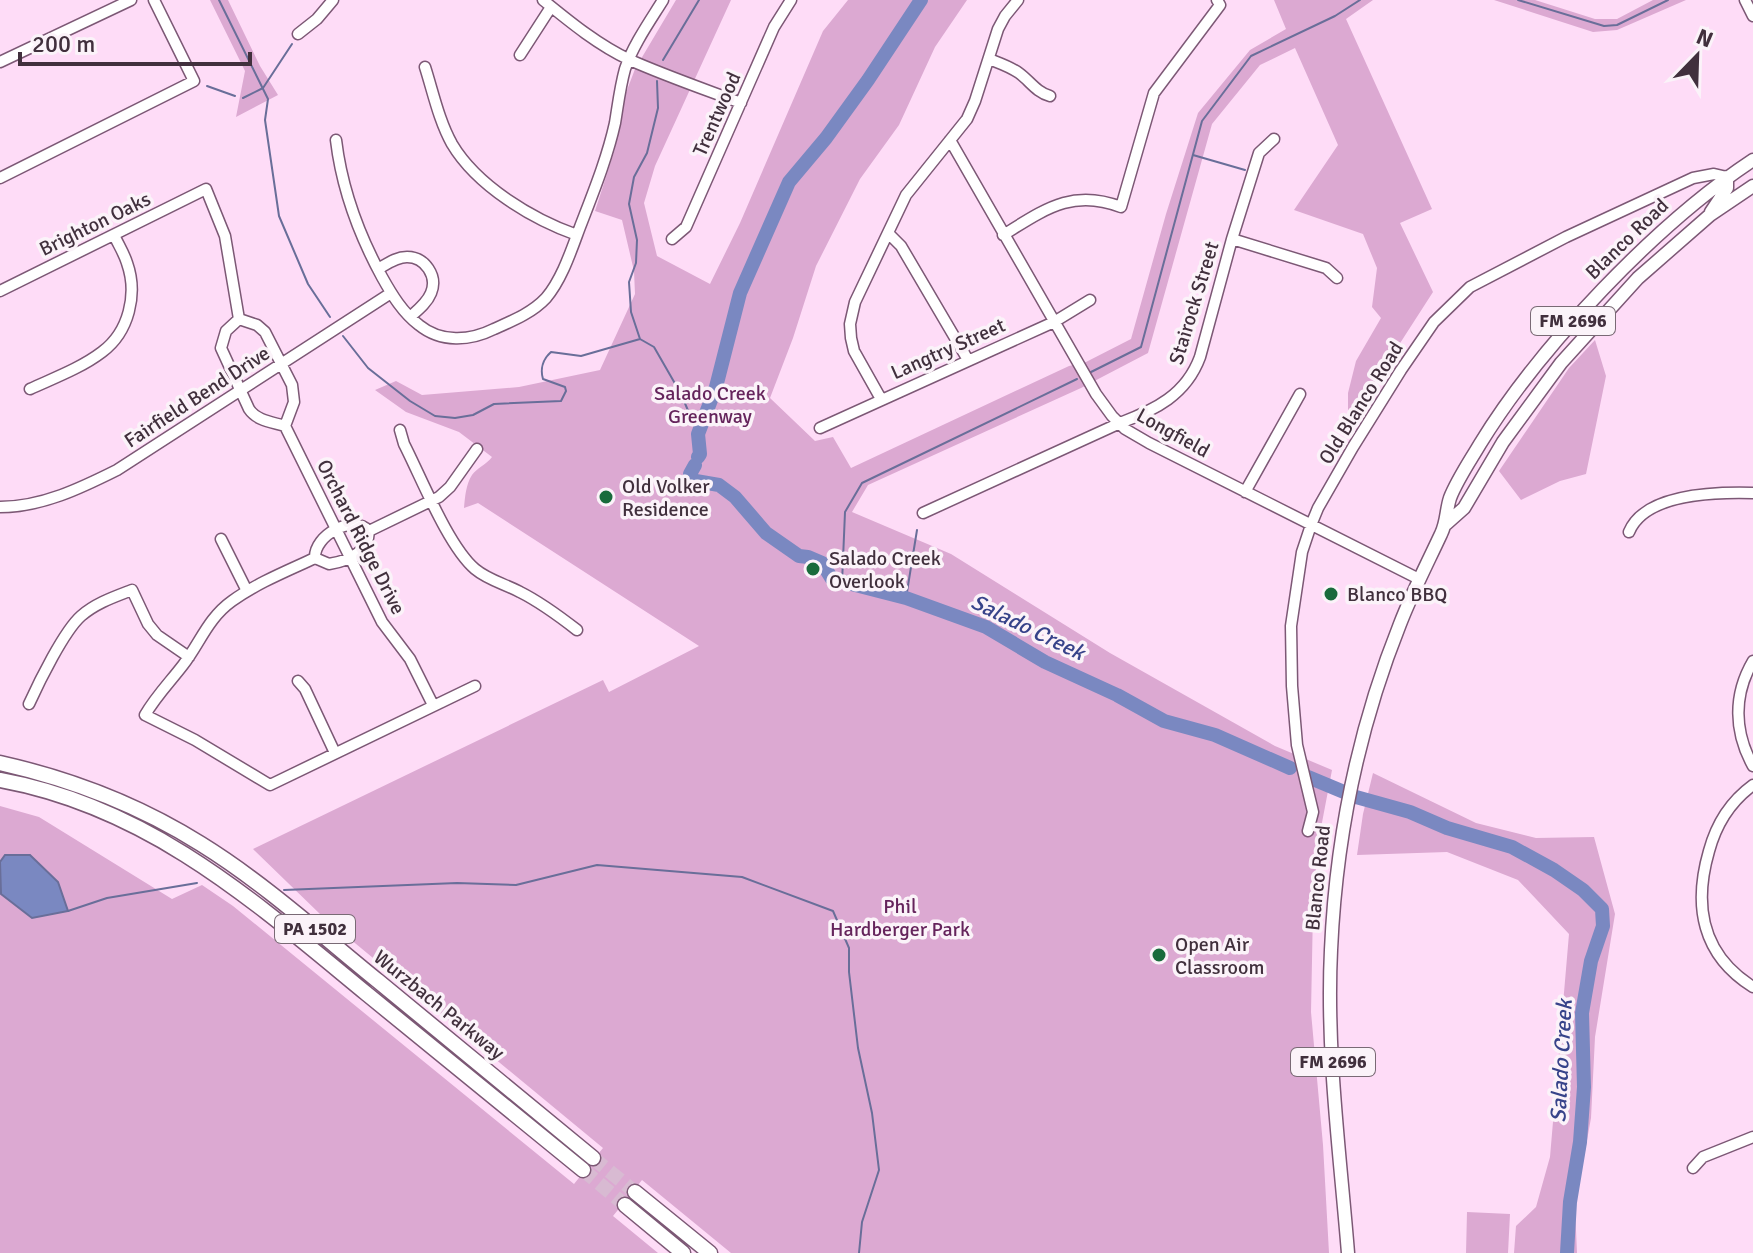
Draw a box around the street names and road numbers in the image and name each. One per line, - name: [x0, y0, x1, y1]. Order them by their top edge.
- street label: Trentwood: [687, 68, 747, 160]
- street label: Brighton Oaks: [35, 186, 155, 262]
- street label: Blanco Road: [1580, 193, 1674, 285]
- street label: Stairock Street: [1163, 239, 1225, 367]
- road number: FM 2696: [1531, 307, 1615, 335]
- street label: Langtry Street: [887, 313, 1009, 385]
- street label: Old Blanco Road: [1313, 337, 1409, 469]
- street label: Fairfield Bend Drive: [120, 341, 274, 453]
- street label: Longfield: [1132, 403, 1214, 463]
- street label: Orchard Ridge Drive: [311, 455, 411, 619]
- street label: Blanco Road: [1300, 824, 1336, 932]
- road number: PA 1502: [275, 915, 355, 943]
- street label: Wurzbach Parkway: [369, 945, 510, 1066]
- road number: FM 2696: [1291, 1048, 1375, 1076]

